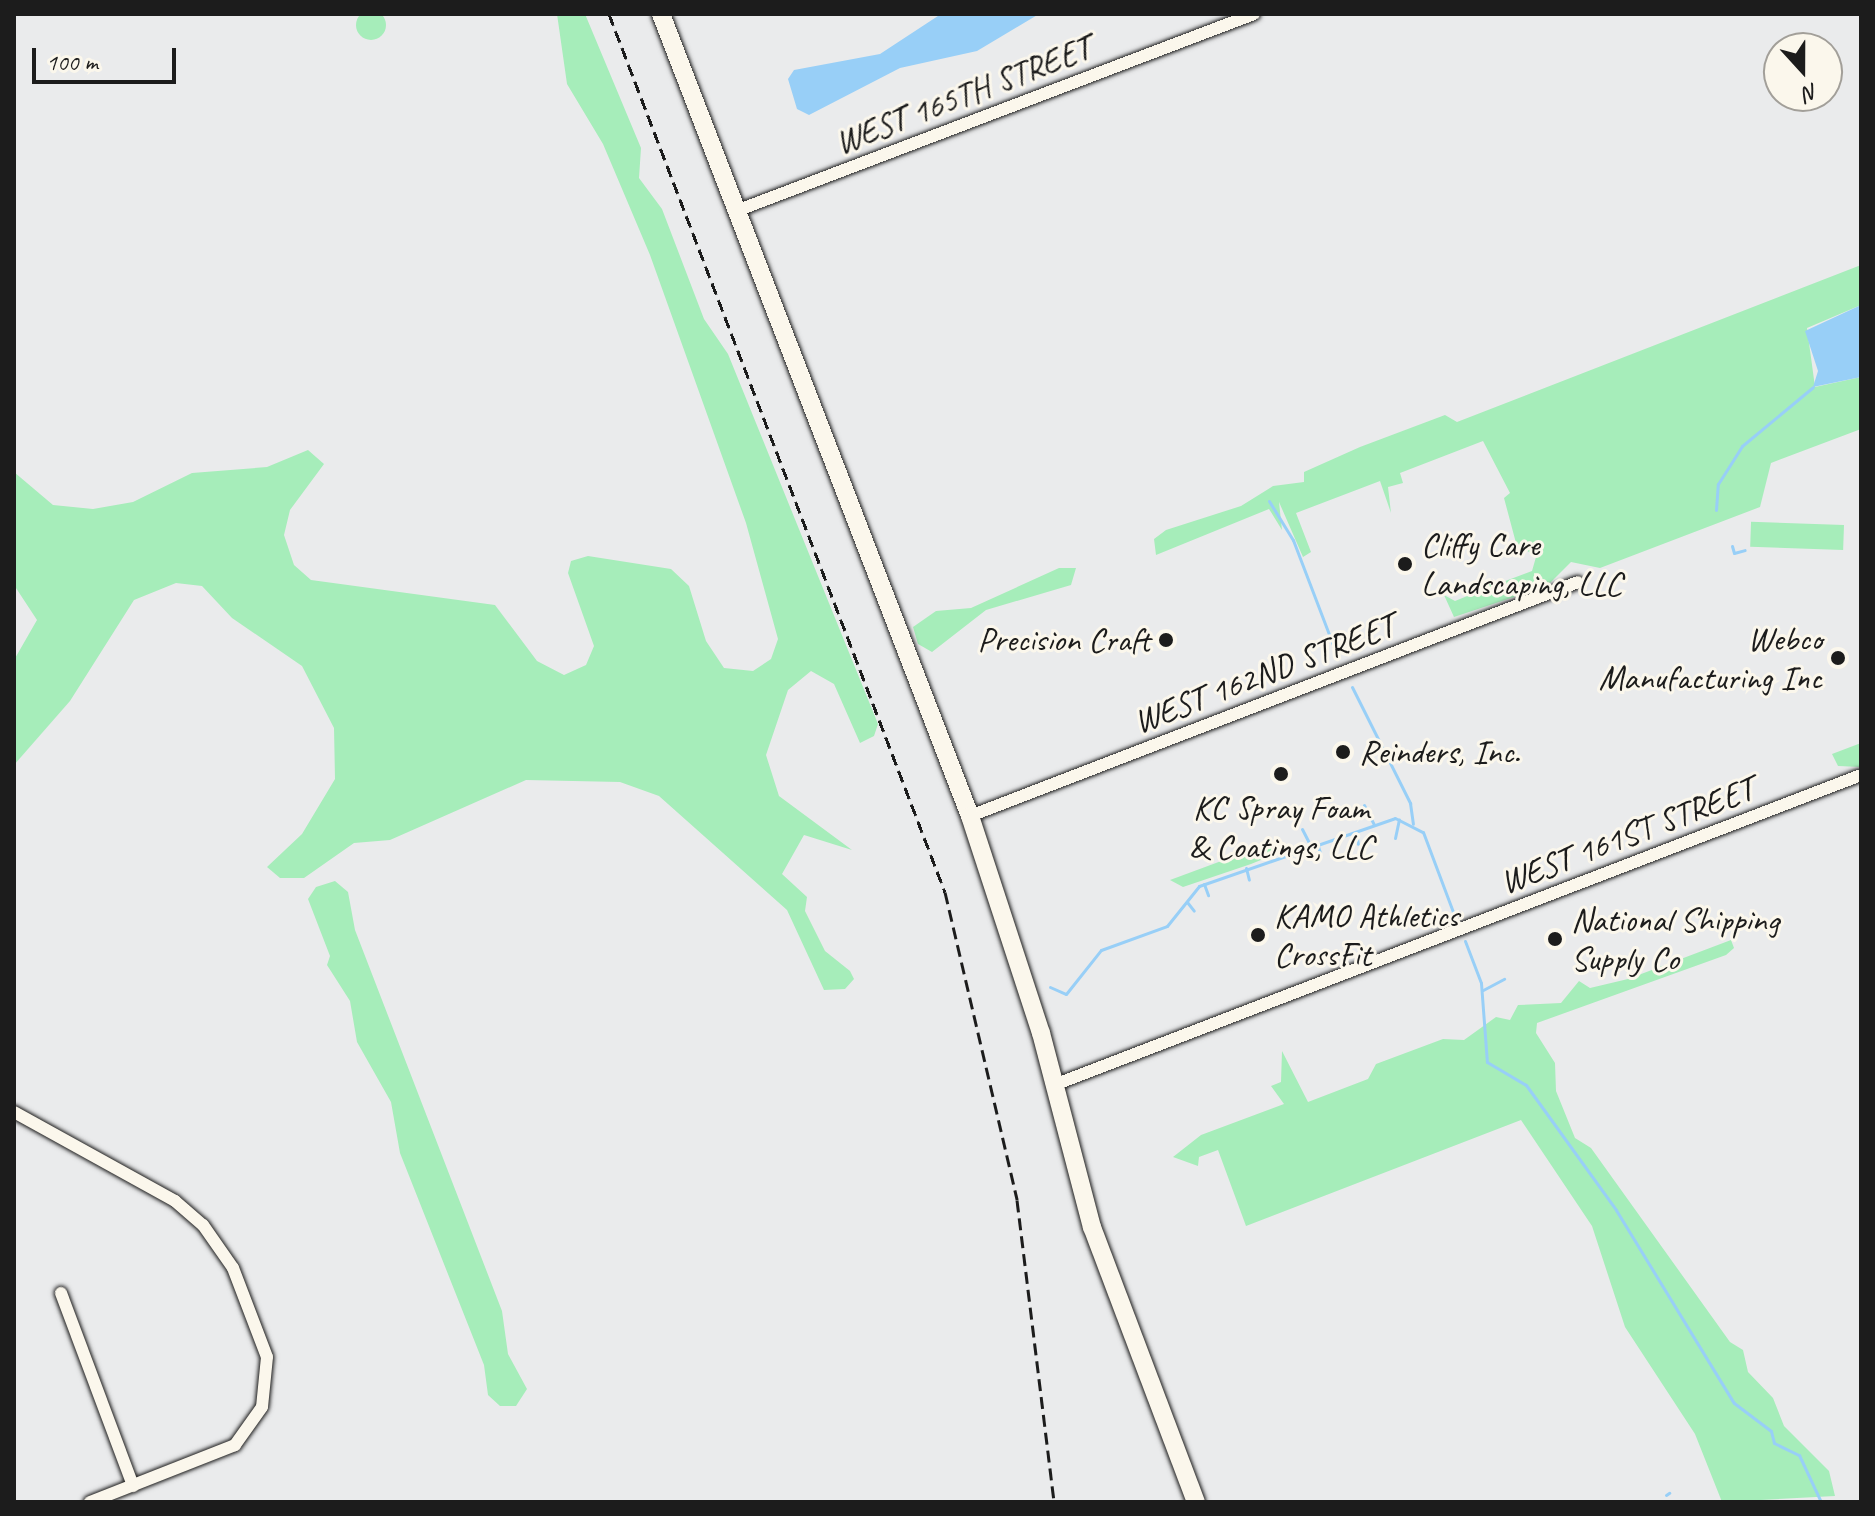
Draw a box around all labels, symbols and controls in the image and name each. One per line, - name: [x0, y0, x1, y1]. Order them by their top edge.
- street label: WEST 165TH STREET: [829, 27, 1097, 163]
- scale bar: [36, 32, 180, 82]
- north arrow: [1763, 32, 1843, 112]
- text: 100 m: [46, 47, 98, 77]
- text: N: [1800, 77, 1822, 108]
- place label: Cliffy Care Landscaping, LLC: [1421, 524, 1622, 604]
- marker: Cliffy Care Landscaping, LLC: [1396, 555, 1414, 573]
- street label: WEST 162ND STREET: [1128, 604, 1400, 742]
- place label: Webco Manufacturing Inc: [1600, 618, 1822, 698]
- place label: Precision Craft: [976, 620, 1150, 660]
- marker: Precision Craft: [1157, 631, 1175, 649]
- marker: Webco Manufacturing Inc: [1829, 649, 1847, 667]
- place label: Reinders, Inc.: [1359, 732, 1520, 772]
- marker: Reinders, Inc.: [1334, 743, 1352, 761]
- marker: KC Spray Foam & Coatings, LLC: [1272, 765, 1290, 783]
- street label: WEST 161ST STREET: [1494, 768, 1760, 902]
- place label: KC Spray Foam & Coatings, LLC: [1189, 787, 1373, 866]
- place label: KAMO Athletics CrossFit: [1274, 895, 1459, 974]
- place label: National Shipping Supply Co: [1571, 899, 1779, 978]
- marker: KAMO Athletics CrossFit: [1249, 926, 1267, 944]
- marker: National Shipping Supply Co: [1546, 930, 1564, 948]

